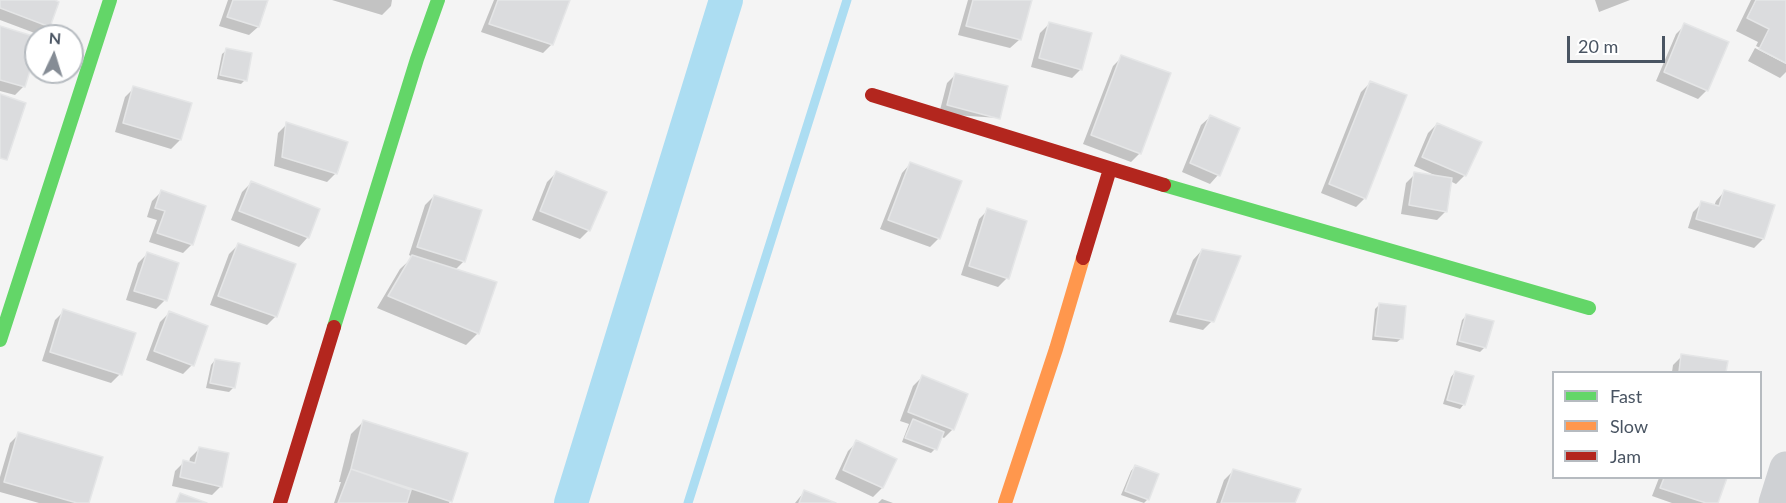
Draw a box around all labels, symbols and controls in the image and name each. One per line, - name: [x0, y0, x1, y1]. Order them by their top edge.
- north arrow: [24, 24, 84, 84]
- scale bar: [1570, 24, 1668, 62]
- text: N: [48, 28, 62, 47]
- text: 20 m: [1578, 35, 1618, 57]
- legend: [1552, 371, 1762, 479]
- text: Fast: [1610, 385, 1642, 407]
- text: Slow: [1610, 415, 1648, 437]
- text: Jam: [1610, 445, 1641, 467]

